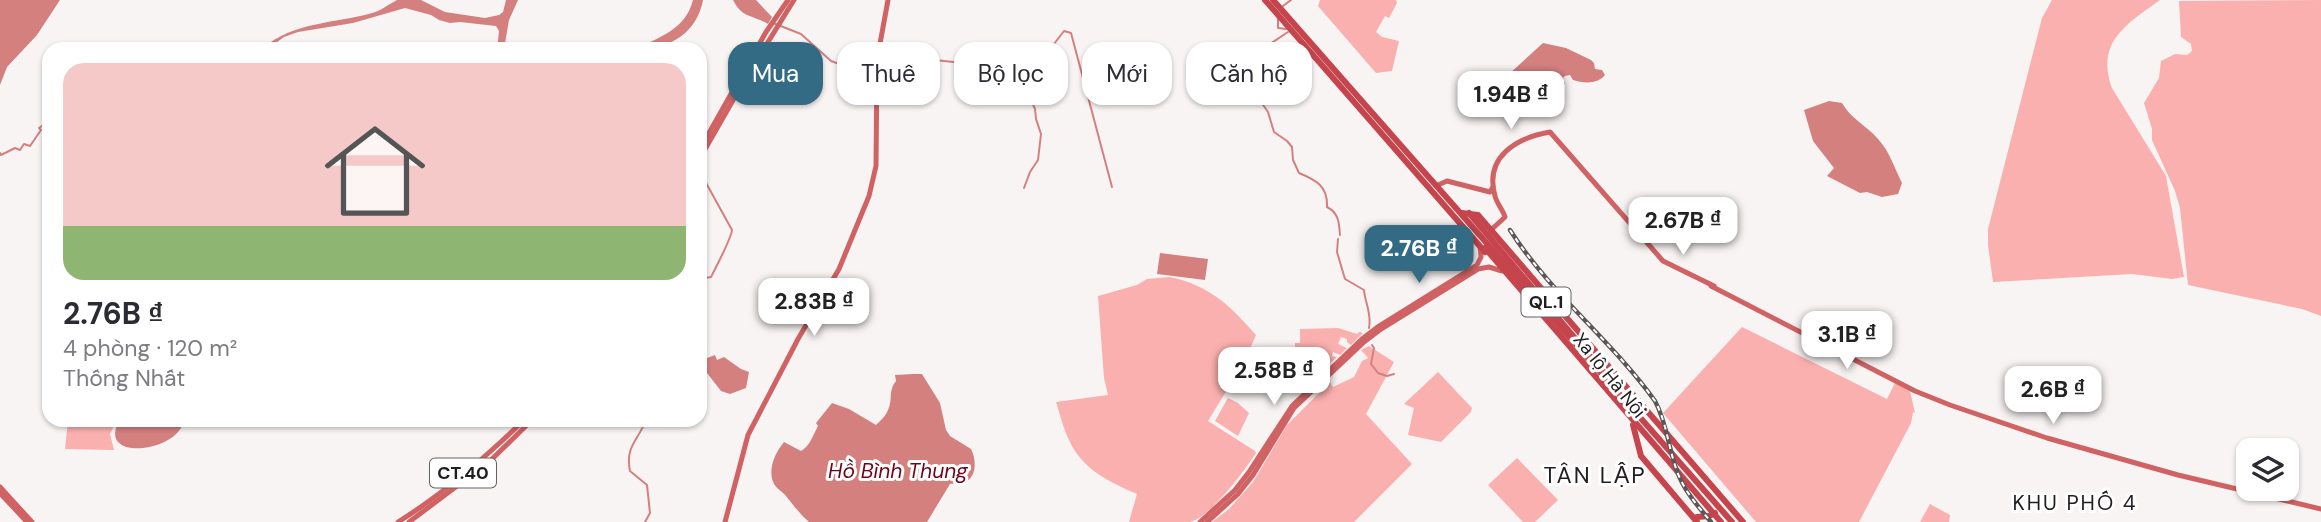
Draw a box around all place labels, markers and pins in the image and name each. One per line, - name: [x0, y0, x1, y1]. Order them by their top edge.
- pin: 1.94B ₫: [1446, 72, 1576, 131]
- pin: 2.67B ₫: [1618, 198, 1748, 257]
- pin: 2.76B ₫: [1354, 226, 1484, 285]
- pin: 2.83B ₫: [749, 278, 879, 338]
- pin: 3.1B ₫: [1790, 312, 1904, 371]
- pin: 2.58B ₫: [1209, 348, 1339, 407]
- pin: 2.6B ₫: [1996, 366, 2110, 426]

